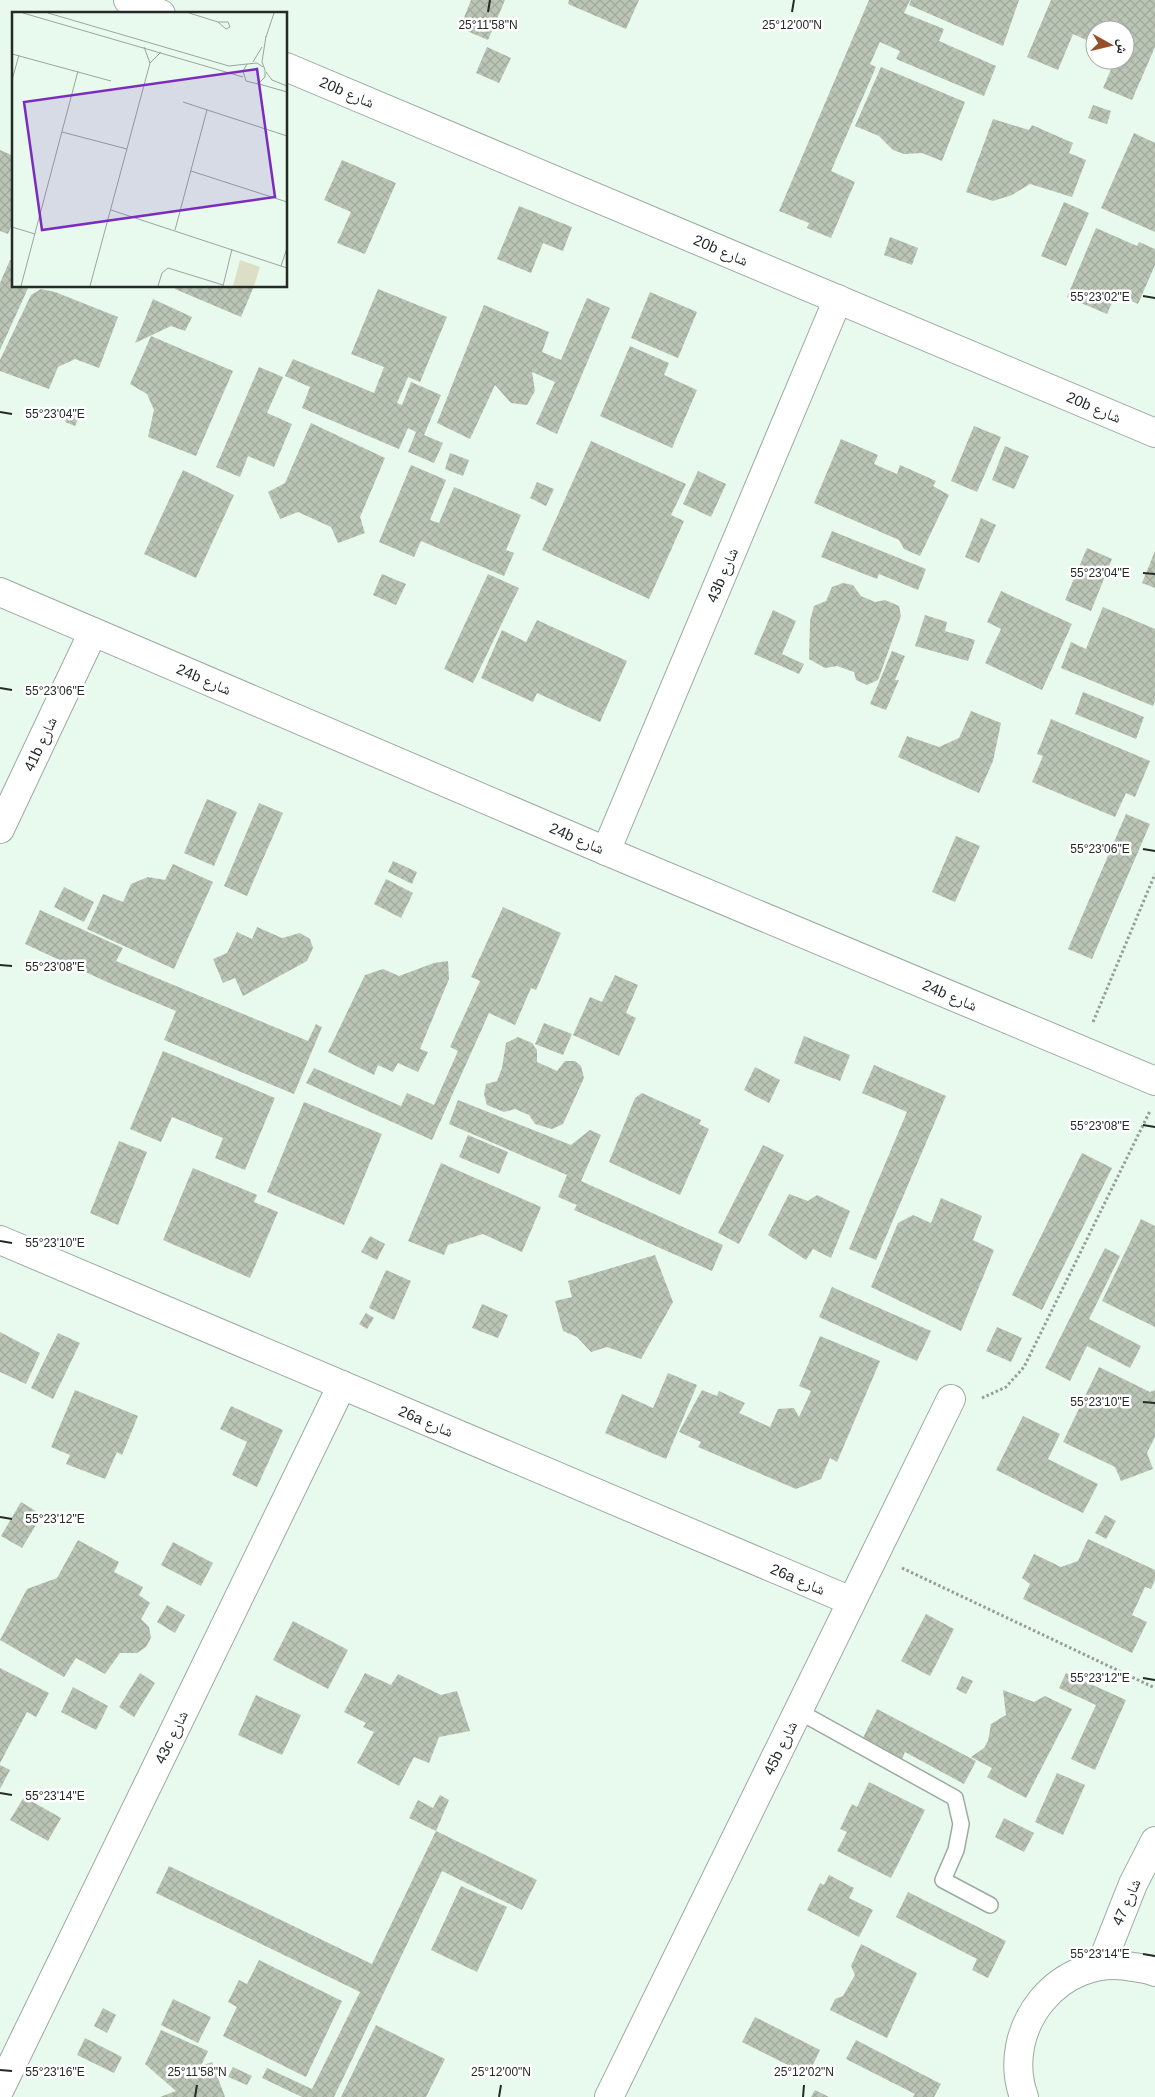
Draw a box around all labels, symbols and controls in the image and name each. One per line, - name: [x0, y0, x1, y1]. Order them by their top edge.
- inset map: [12, 12, 288, 288]
- text: 25°11'58"N: [458, 18, 518, 32]
- text: 25°12'00"N: [762, 18, 822, 32]
- north arrow: [1085, 20, 1135, 70]
- text: ش: [1113, 38, 1132, 55]
- street label: 20b شارع: [316, 73, 377, 113]
- street label: 20b شارع: [690, 231, 751, 271]
- text: 55°23'02"E: [1070, 290, 1130, 304]
- street label: 20b شارع: [1063, 388, 1124, 428]
- text: 55°23'04"E: [25, 407, 85, 421]
- street label: 43b شارع: [703, 545, 743, 606]
- text: 55°23'04"E: [1070, 566, 1130, 580]
- street label: 24b شارع: [173, 660, 234, 700]
- text: 55°23'06"E: [25, 684, 85, 698]
- street label: 41b شارع: [20, 714, 62, 775]
- street label: 24b شارع: [546, 819, 607, 859]
- text: 55°23'06"E: [1070, 842, 1130, 856]
- text: 55°23'08"E: [25, 960, 85, 974]
- street label: 24b شارع: [919, 976, 980, 1016]
- text: 55°23'08"E: [1070, 1119, 1130, 1133]
- text: 55°23'10"E: [25, 1236, 85, 1250]
- text: 55°23'10"E: [1070, 1395, 1130, 1409]
- street label: 26a شارع: [395, 1402, 456, 1442]
- text: 55°23'12"E: [25, 1512, 85, 1526]
- street label: 26a شارع: [767, 1560, 828, 1600]
- text: 55°23'12"E: [1070, 1671, 1130, 1685]
- street label: 43c شارع: [151, 1708, 193, 1767]
- street label: 45b شارع: [760, 1718, 802, 1779]
- text: 55°23'14"E: [25, 1789, 85, 1803]
- street label: شارع 47: [1108, 1876, 1146, 1929]
- text: 55°23'14"E: [1070, 1947, 1130, 1961]
- text: 55°23'16"E: [25, 2065, 85, 2079]
- text: 25°11'58"N: [167, 2065, 227, 2079]
- text: 25°12'00"N: [471, 2065, 531, 2079]
- text: 25°12'02"N: [774, 2065, 834, 2079]

